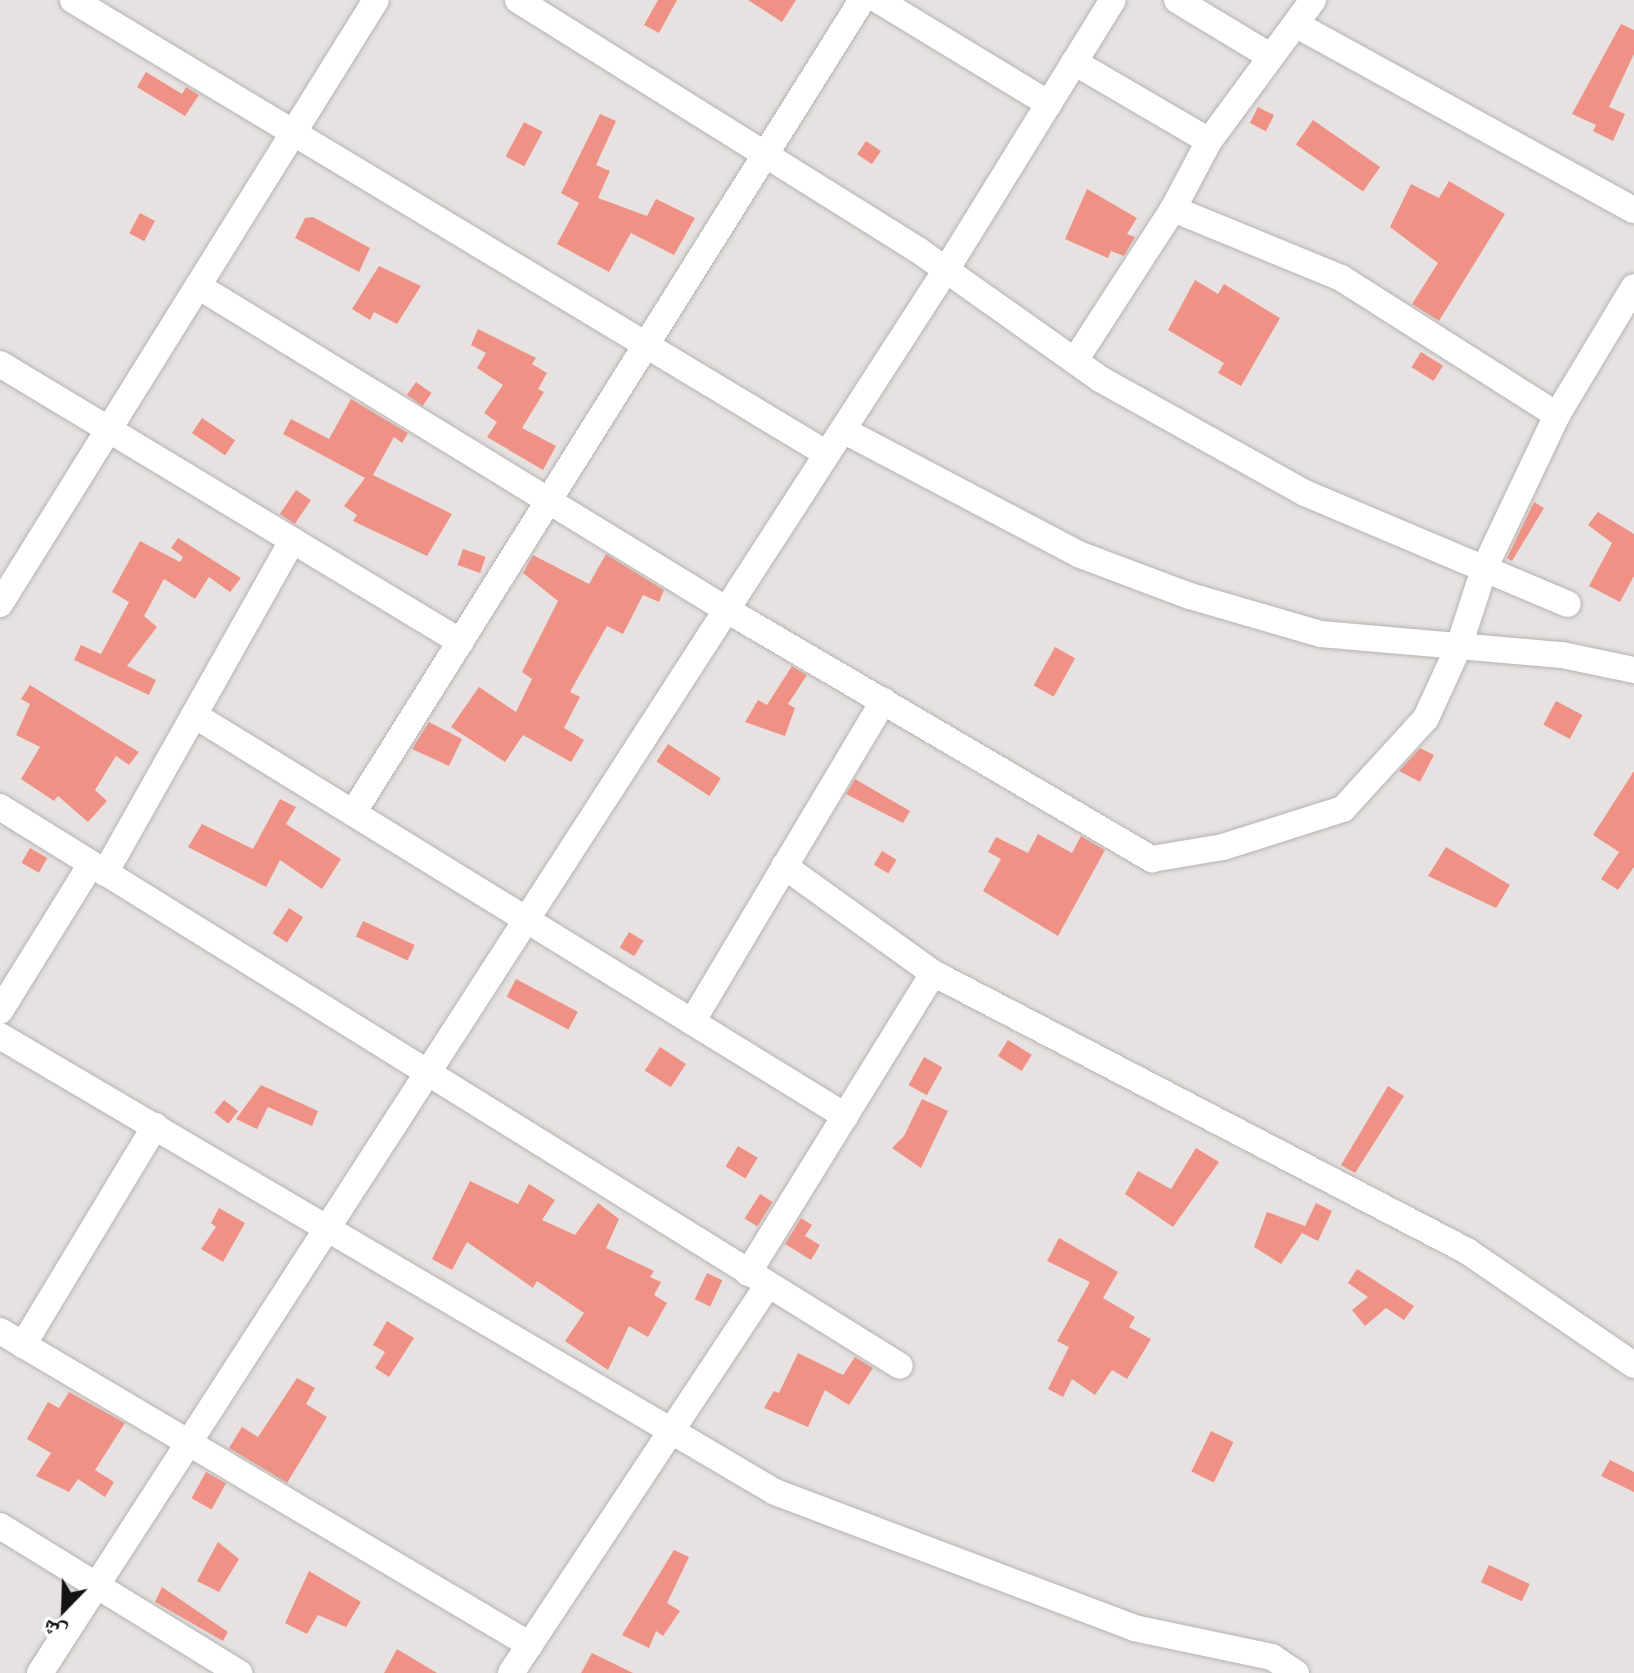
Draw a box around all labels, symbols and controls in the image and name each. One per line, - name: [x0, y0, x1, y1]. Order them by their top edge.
- north arrow: [24, 1569, 104, 1649]
- text: ش: [37, 1611, 72, 1651]

